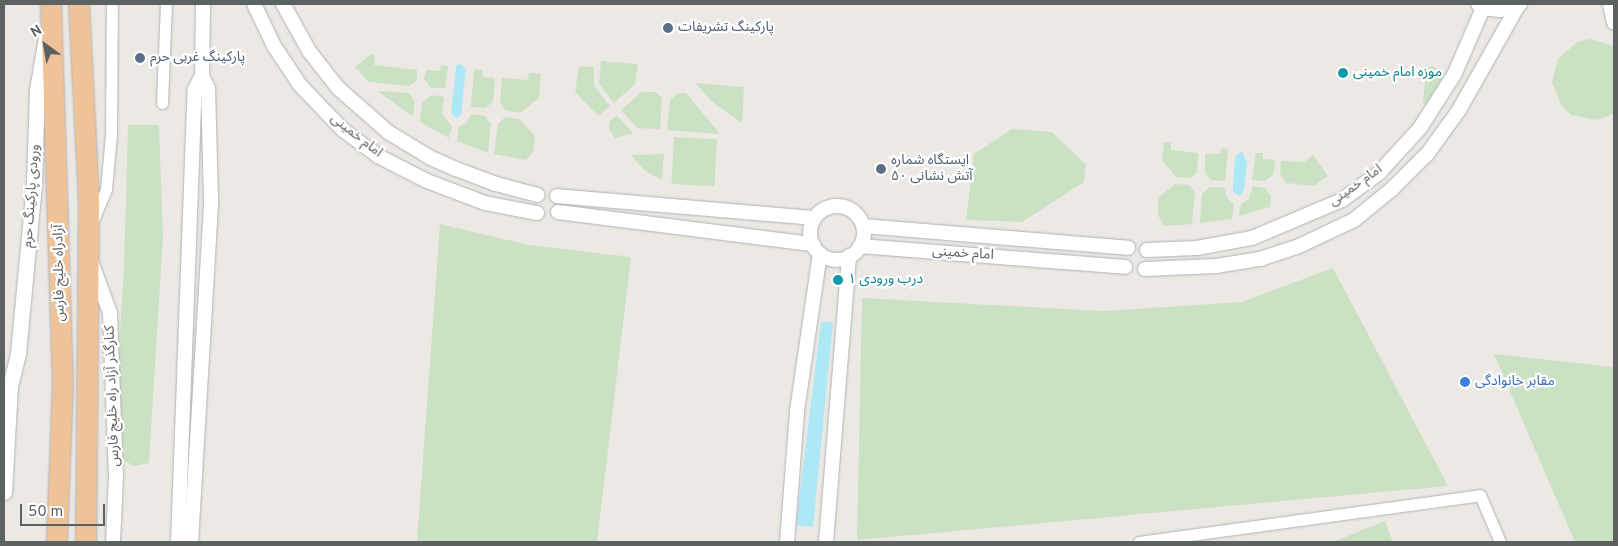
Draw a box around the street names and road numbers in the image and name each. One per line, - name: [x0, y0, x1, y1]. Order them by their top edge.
- street label: امام خمینی: [327, 110, 385, 162]
- street label: ورودی پارکینگ حرم: [20, 144, 44, 248]
- street label: امام خمینی: [1326, 161, 1386, 211]
- street label: آزادراه خلیج فارس: [51, 224, 69, 322]
- street label: امام خمینی: [932, 243, 994, 265]
- street label: کنارگذر آزاد راه خلیج فارس: [102, 325, 124, 467]

